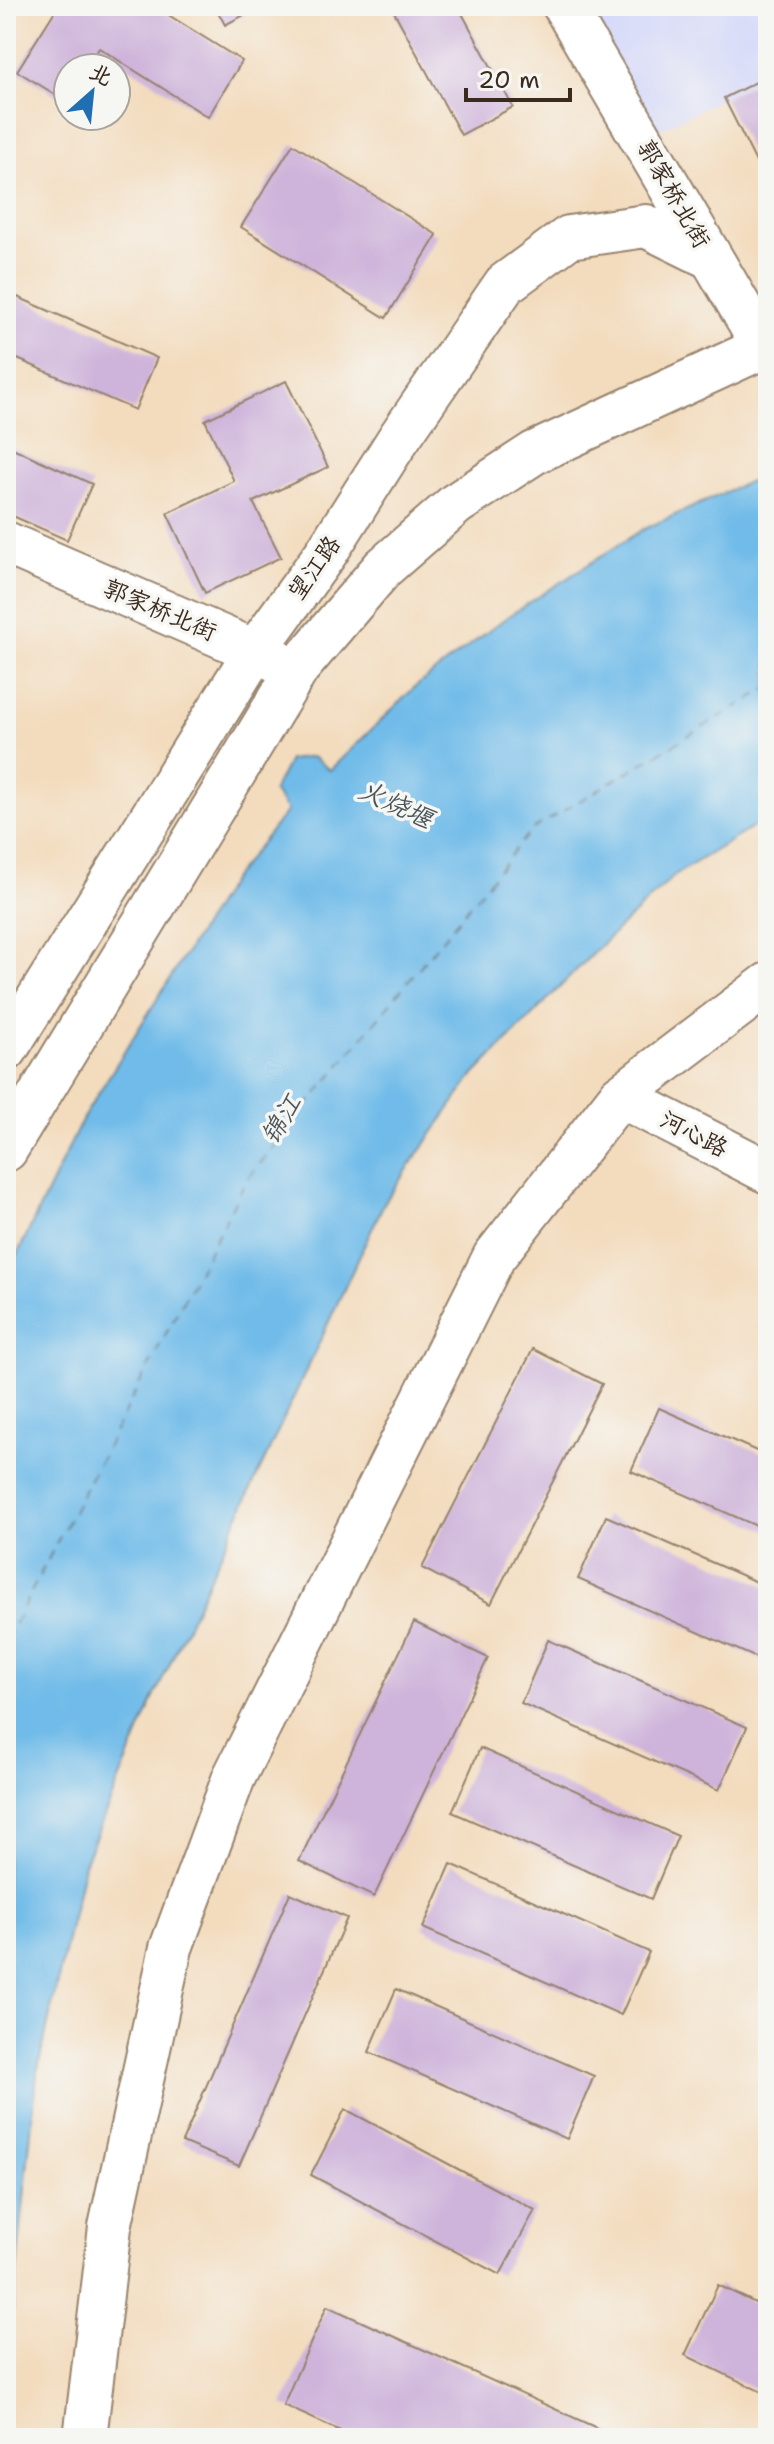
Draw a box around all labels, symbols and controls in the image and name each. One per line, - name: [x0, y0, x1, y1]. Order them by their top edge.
- north arrow: [52, 52, 132, 132]
- scale bar: [466, 52, 570, 102]
- text: 北: [84, 57, 117, 93]
- text: 20 m: [478, 64, 540, 96]
- street label: 郭家桥北街: [630, 134, 718, 254]
- street label: 望江路: [280, 529, 348, 607]
- street label: 郭家桥北街: [99, 572, 221, 648]
- water label: 火烧堰: [353, 771, 442, 837]
- water label: 锦江: [252, 1087, 309, 1150]
- street label: 河心路: [655, 1103, 733, 1165]

